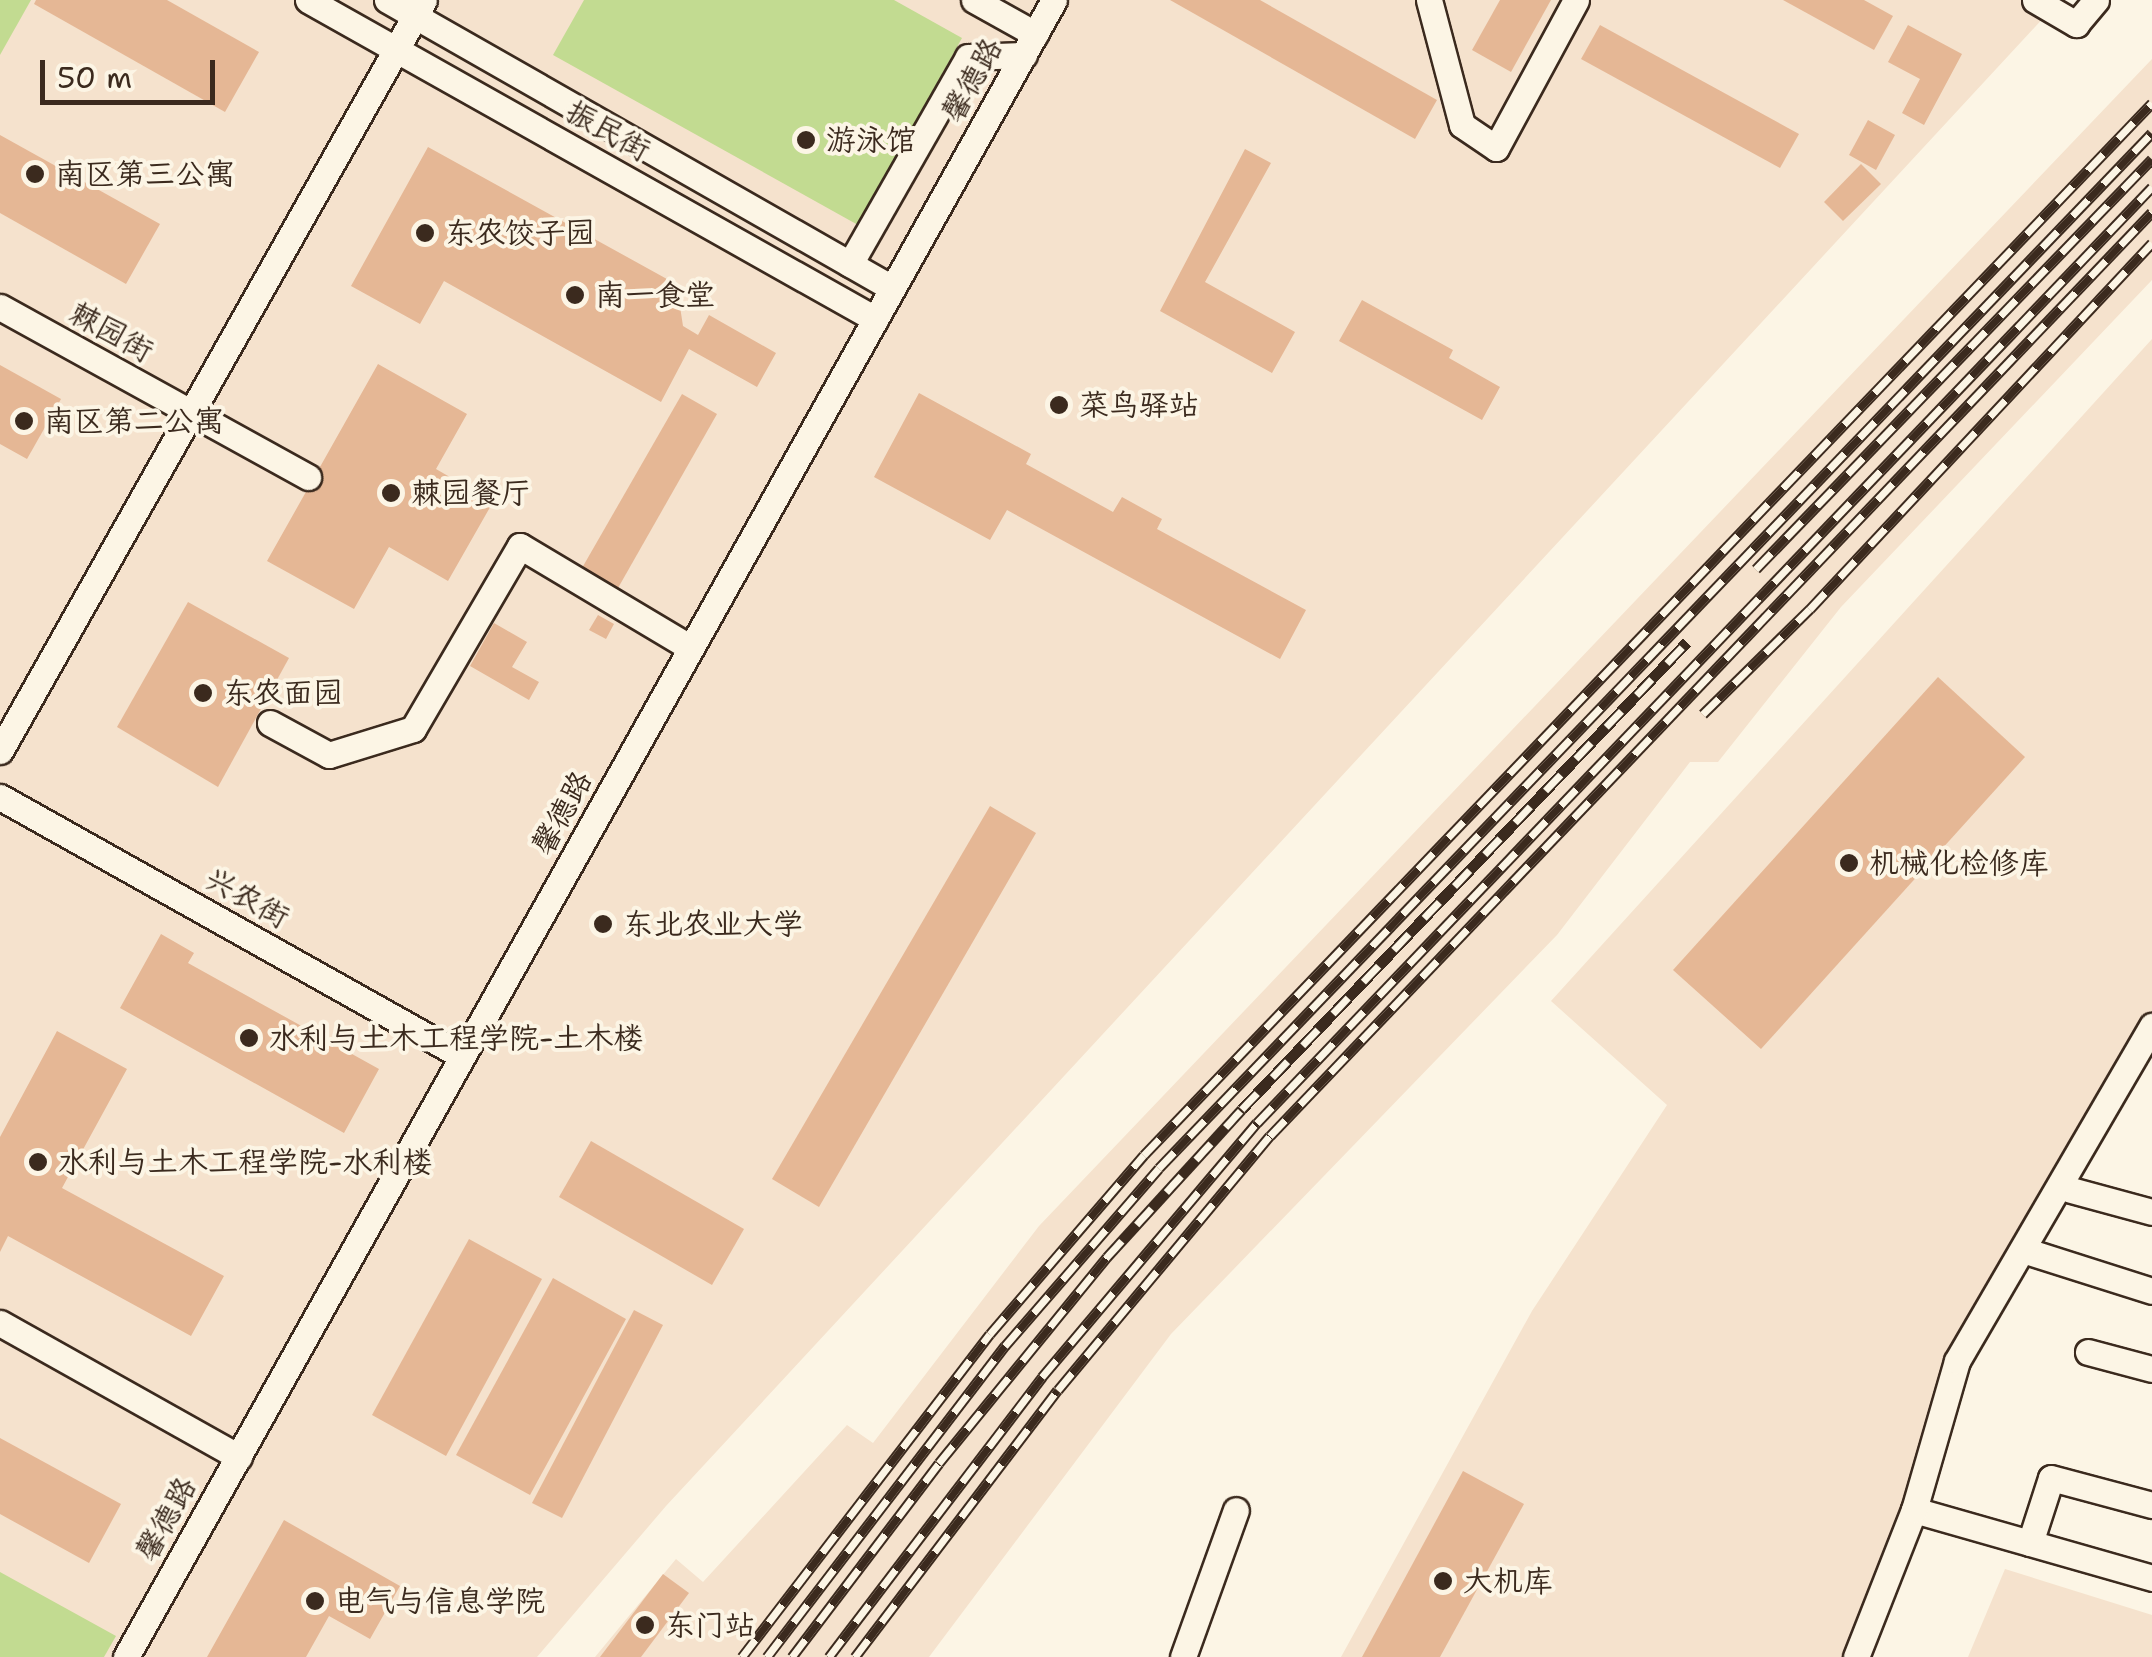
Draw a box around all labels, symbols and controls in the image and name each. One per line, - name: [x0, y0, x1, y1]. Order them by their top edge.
- street label: 馨德路: [934, 32, 1010, 128]
- scale bar: [45, 40, 220, 102]
- text: 50 m: [57, 57, 132, 98]
- street label: 振民街: [560, 93, 656, 169]
- place label: 游泳馆: [826, 122, 916, 158]
- marker: 游泳馆: [795, 129, 817, 151]
- place label: 南区第三公寓: [55, 156, 235, 192]
- marker: 南区第三公寓: [24, 163, 46, 185]
- place label: 东农饺子园: [445, 215, 595, 251]
- marker: 东农饺子园: [414, 222, 436, 244]
- place label: 南一食堂: [595, 277, 715, 313]
- marker: 南一食堂: [564, 284, 586, 306]
- street label: 棘园街: [63, 294, 159, 370]
- place label: 菜鸟驿站: [1079, 387, 1199, 423]
- marker: 菜鸟驿站: [1048, 394, 1070, 416]
- place label: 南区第二公寓: [44, 403, 224, 439]
- marker: 南区第二公寓: [13, 410, 35, 432]
- place label: 棘园餐厅: [411, 475, 531, 511]
- marker: 棘园餐厅: [380, 482, 402, 504]
- place label: 东农面园: [223, 675, 343, 711]
- marker: 东农面园: [192, 682, 214, 704]
- street label: 馨德路: [524, 765, 600, 861]
- place label: 机械化检修库: [1869, 845, 2049, 881]
- marker: 机械化检修库: [1838, 852, 1860, 874]
- street label: 兴农街: [199, 860, 295, 936]
- place label: 东北农业大学: [623, 906, 803, 942]
- marker: 东北农业大学: [592, 913, 614, 935]
- place label: 水利与土木工程学院-土木楼: [269, 1020, 643, 1056]
- marker: 水利与土木工程学院-土木楼: [238, 1027, 260, 1049]
- place label: 水利与土木工程学院-水利楼: [58, 1144, 432, 1180]
- marker: 水利与土木工程学院-水利楼: [27, 1151, 49, 1173]
- street label: 馨德路: [128, 1471, 204, 1567]
- place label: 大机库: [1463, 1563, 1553, 1599]
- marker: 大机库: [1432, 1570, 1454, 1592]
- place label: 电气与信息学院: [335, 1583, 545, 1619]
- marker: 电气与信息学院: [304, 1590, 326, 1612]
- place label: 东门站: [665, 1607, 755, 1643]
- marker: 东门站: [634, 1614, 656, 1636]

